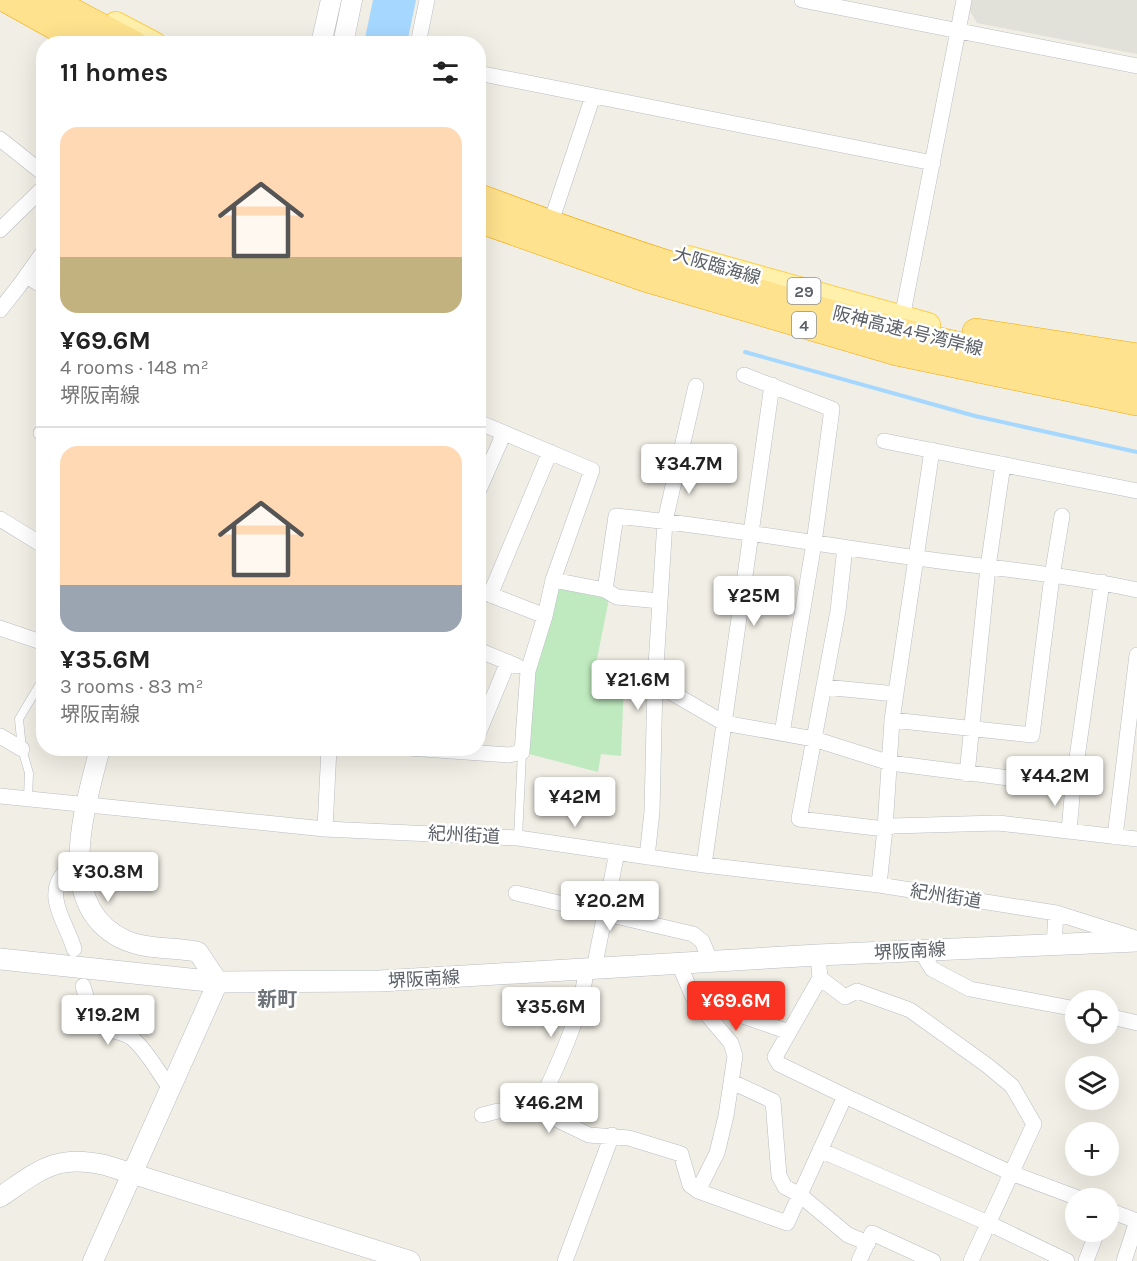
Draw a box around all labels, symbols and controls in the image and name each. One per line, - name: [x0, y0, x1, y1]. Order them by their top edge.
- icon: filters: [429, 56, 462, 89]
- text: 11 homes: [60, 57, 168, 88]
- icon: home: [207, 166, 315, 274]
- street label: 大阪臨海線: [671, 243, 763, 289]
- road number: 29: [788, 278, 820, 304]
- street label: 阪神高速4号湾岸線: [831, 302, 985, 360]
- road number: 4: [792, 312, 816, 338]
- text: ¥69.6M: [60, 325, 151, 356]
- text: 4 rooms · 148 m²: [60, 356, 209, 379]
- text: 堺阪南線: [60, 384, 140, 407]
- pin: ¥34.7M: [640, 444, 738, 495]
- text: ¥34.7M: [655, 452, 723, 475]
- icon: home: [207, 485, 315, 593]
- pin: ¥25M: [718, 576, 790, 627]
- text: ¥25M: [728, 584, 780, 607]
- text: ¥35.6M: [60, 644, 151, 675]
- pin: ¥21.6M: [589, 660, 687, 711]
- text: ¥21.6M: [606, 668, 670, 691]
- text: 3 rooms · 83 m²: [60, 675, 204, 698]
- text: 堺阪南線: [60, 703, 140, 726]
- pin: ¥44.2M: [1006, 756, 1104, 807]
- text: ¥44.2M: [1020, 764, 1090, 787]
- pin: ¥42M: [539, 777, 611, 828]
- text: ¥42M: [548, 785, 602, 808]
- street label: 紀州街道: [427, 822, 501, 848]
- pin: ¥30.8M: [59, 852, 157, 903]
- text: ¥30.8M: [72, 860, 144, 883]
- street label: 紀州街道: [909, 880, 983, 912]
- pin: ¥20.2M: [561, 881, 659, 932]
- text: ¥20.2M: [575, 889, 645, 912]
- street label: 堺阪南線: [873, 938, 947, 964]
- street label: 堺阪南線: [387, 966, 461, 992]
- pin: ¥69.6M: [687, 981, 785, 1032]
- pin: ¥35.6M: [502, 987, 600, 1038]
- district label: 新町: [257, 988, 297, 1011]
- text: ¥69.6M: [701, 989, 771, 1012]
- map controls: [1065, 990, 1119, 1242]
- button: locate: [1065, 990, 1119, 1044]
- pin: ¥19.2M: [59, 995, 157, 1046]
- text: ¥35.6M: [516, 995, 586, 1018]
- text: ¥19.2M: [76, 1003, 140, 1026]
- button: layers: [1065, 1056, 1119, 1110]
- pin: ¥46.2M: [500, 1083, 598, 1134]
- text: ¥46.2M: [514, 1091, 584, 1114]
- button: +: [1065, 1122, 1119, 1176]
- button: −: [1065, 1188, 1119, 1242]

